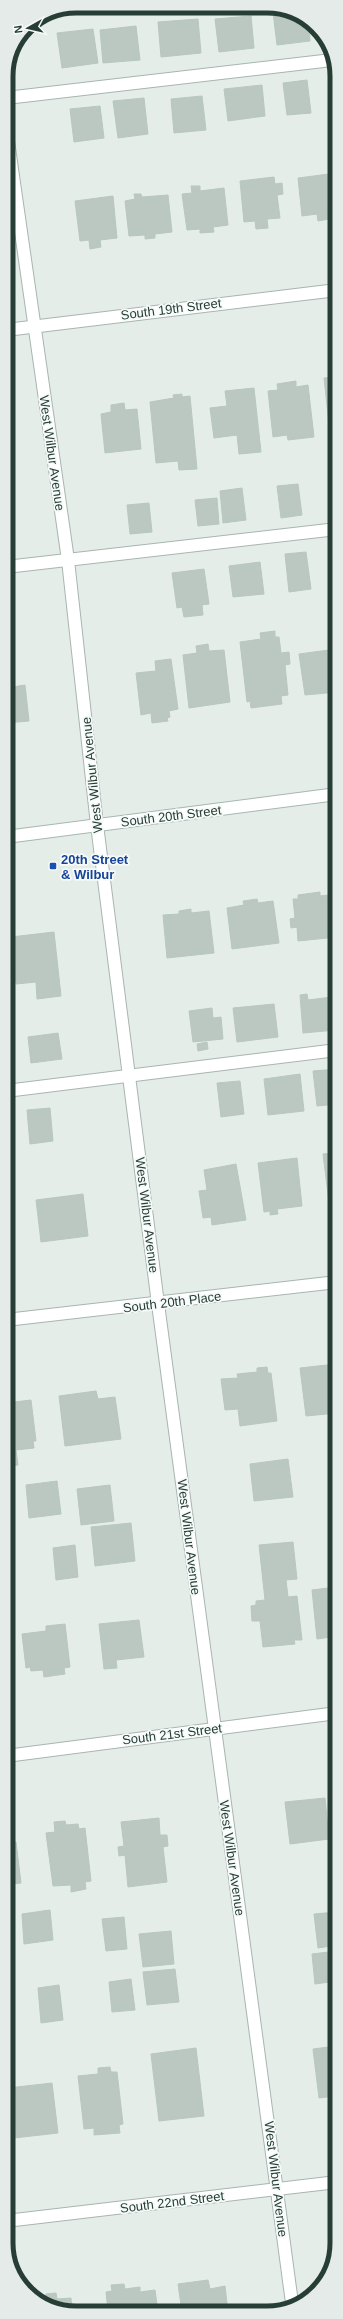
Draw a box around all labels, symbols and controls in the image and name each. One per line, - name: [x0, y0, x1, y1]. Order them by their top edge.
- north arrow: [8, 8, 48, 48]
- text: N: [12, 25, 25, 34]
- street label: South 19th Street: [120, 295, 223, 323]
- street label: West Wilbur Avenue: [36, 394, 68, 512]
- street label: West Wilbur Avenue: [78, 716, 106, 834]
- street label: South 20th Street: [120, 802, 223, 830]
- place label: 20th Street & Wilbur: [61, 852, 129, 882]
- marker: 20th Street & Wilbur: [48, 861, 58, 871]
- street label: West Wilbur Avenue: [132, 1156, 162, 1274]
- street label: South 20th Place: [122, 1289, 222, 1315]
- street label: West Wilbur Avenue: [174, 1478, 204, 1596]
- street label: South 21st Street: [121, 1720, 223, 1748]
- street label: West Wilbur Avenue: [216, 1799, 248, 1917]
- street label: West Wilbur Avenue: [261, 2120, 291, 2238]
- street label: South 22nd Street: [119, 2188, 225, 2216]

